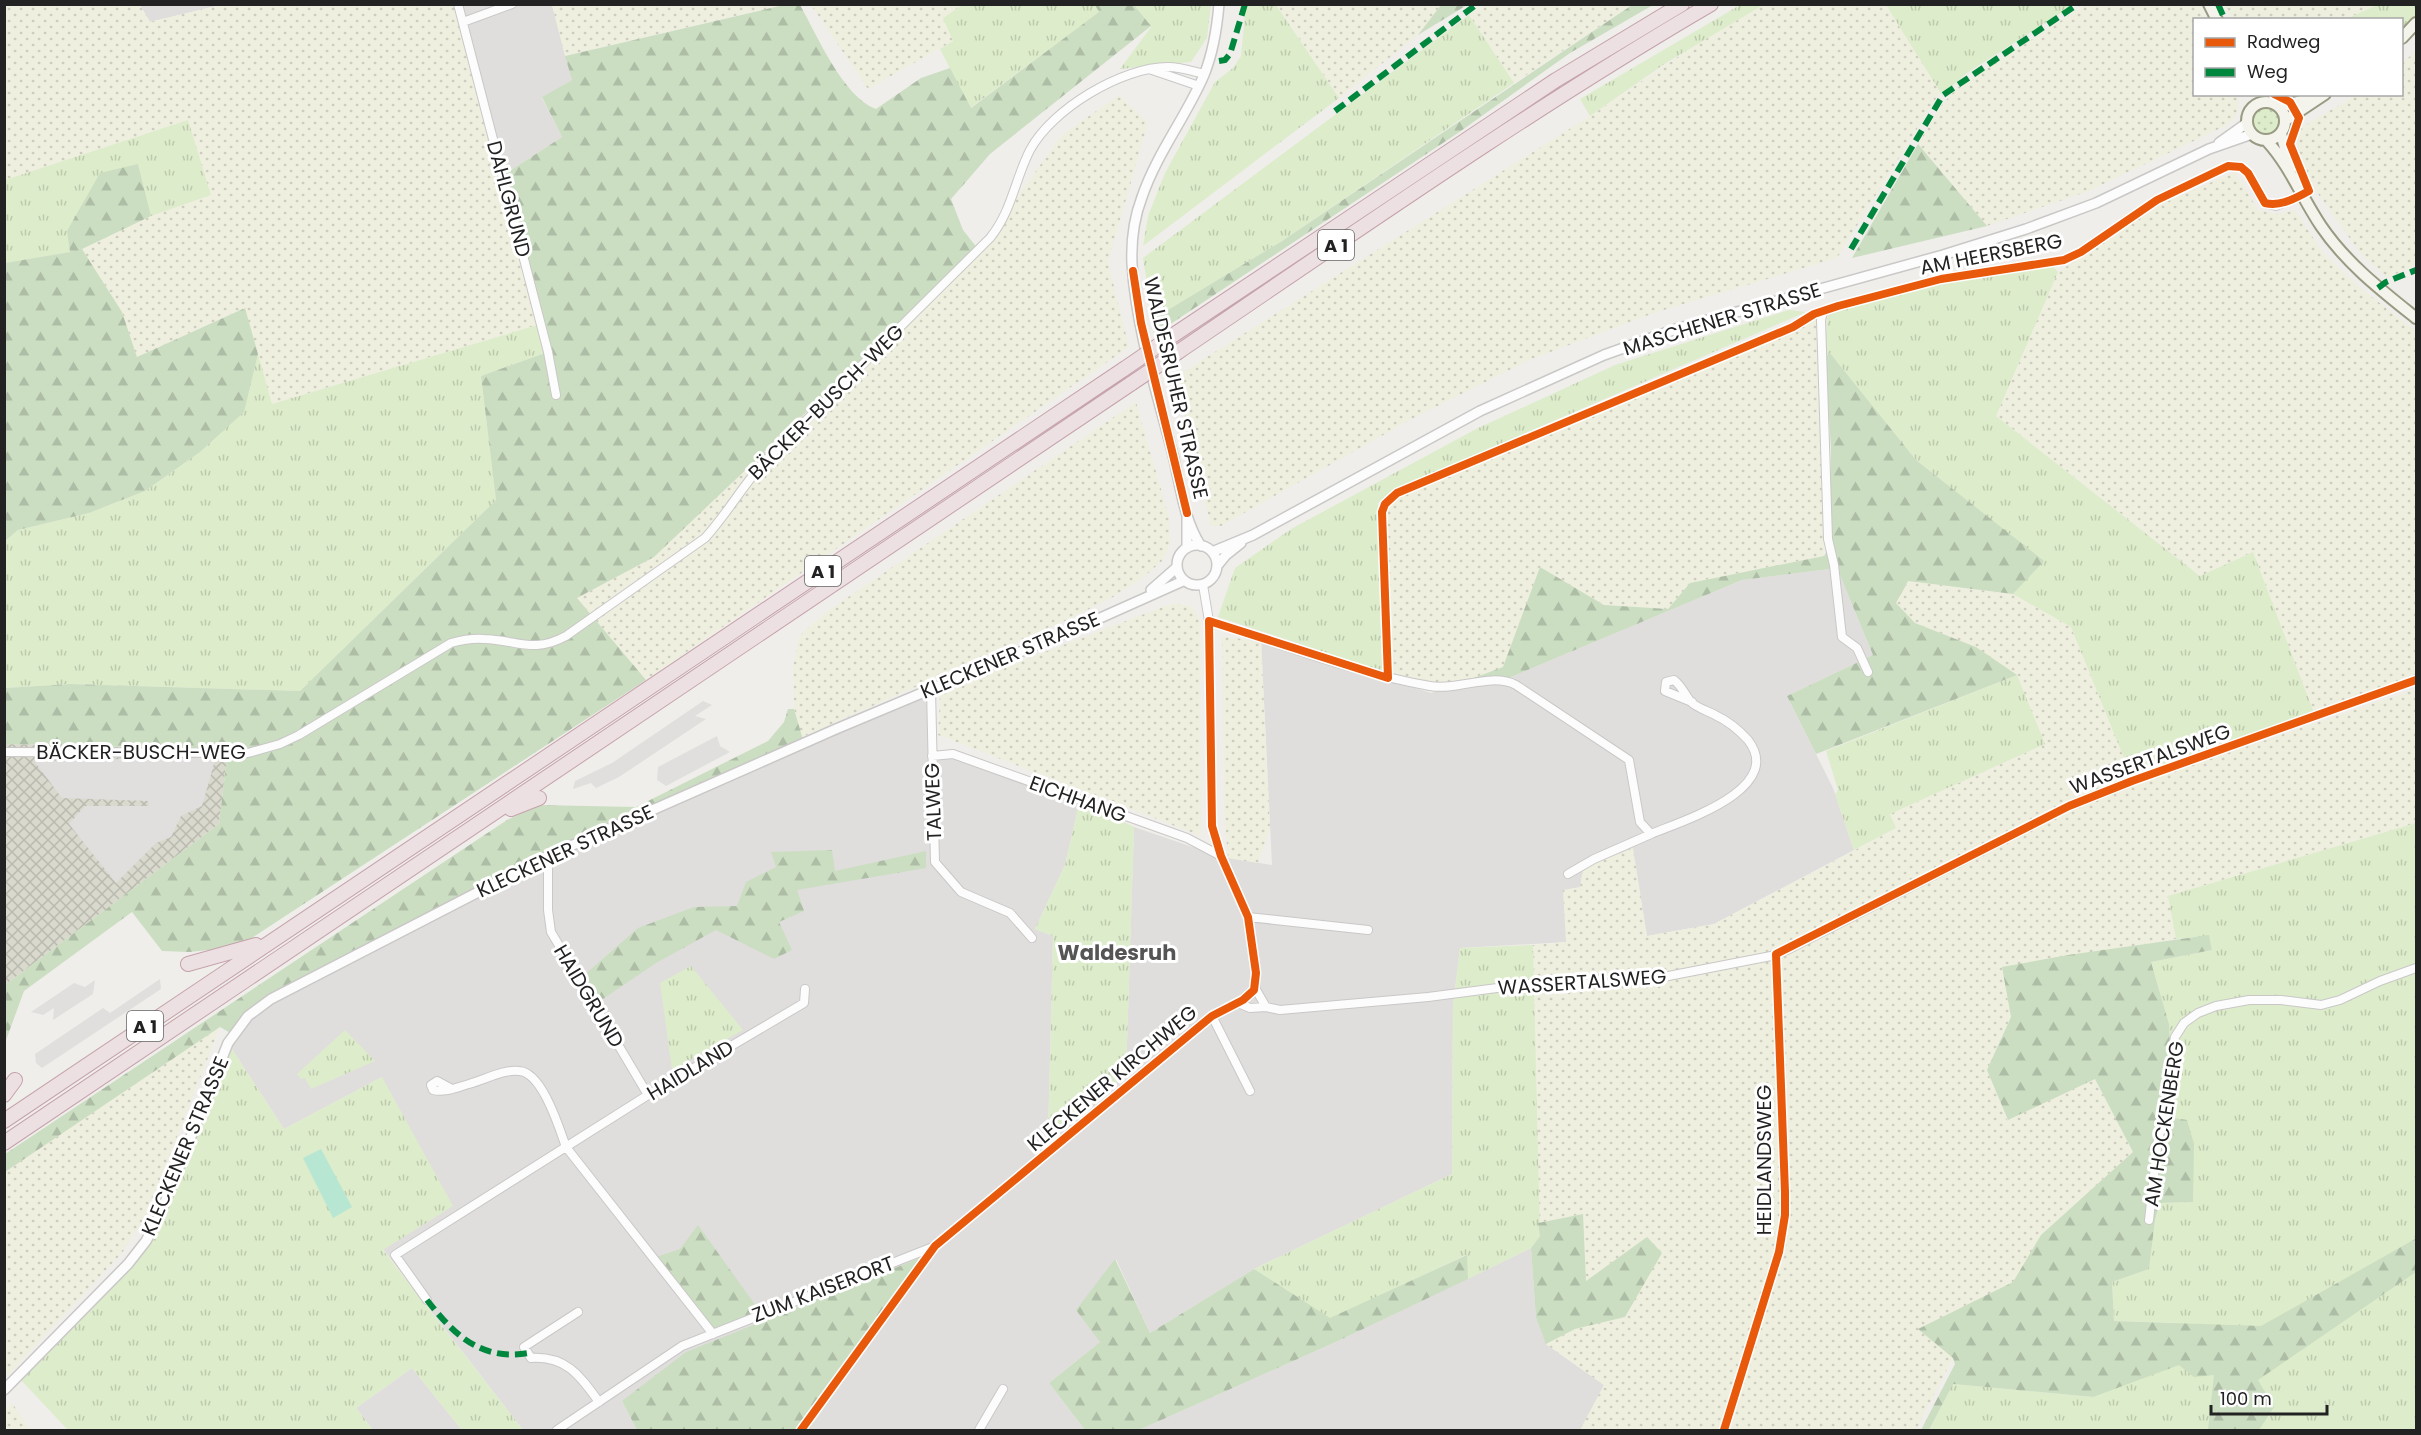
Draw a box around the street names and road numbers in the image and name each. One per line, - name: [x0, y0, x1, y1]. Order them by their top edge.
- street label: DAHLGRUND: [480, 138, 538, 260]
- street label: AM HEERSBERG: [1917, 226, 2065, 282]
- road number: A 1: [1318, 230, 1354, 260]
- street label: WALDESRUHER STRASSE: [1137, 274, 1215, 502]
- street label: MASCHENER STRASSE: [1620, 276, 1824, 362]
- street label: BÄCKER-BUSCH-WEG: [742, 318, 910, 486]
- road number: A 1: [805, 556, 841, 586]
- street label: KLECKENER STRASSE: [916, 605, 1104, 705]
- street label: WASSERTALSWEG: [2066, 717, 2234, 801]
- street label: BÄCKER-BUSCH-WEG: [36, 738, 246, 766]
- street label: TALWEG: [918, 762, 948, 842]
- street label: EICHHANG: [1026, 769, 1130, 829]
- street label: KLECKENER STRASSE: [472, 798, 658, 904]
- street label: HAIDGRUND: [547, 939, 631, 1053]
- street label: WASSERTALSWEG: [1497, 962, 1667, 1002]
- street label: KLECKENER KIRCHWEG: [1021, 998, 1203, 1158]
- road number: A 1: [127, 1011, 163, 1041]
- street label: HAIDLAND: [641, 1033, 739, 1107]
- street label: AM HOCKENBERG: [2137, 1039, 2191, 1209]
- street label: KLECKENER STRASSE: [135, 1052, 235, 1240]
- street label: HEIDLANDSWEG: [1750, 1085, 1778, 1235]
- street label: ZUM KAISERORT: [748, 1249, 898, 1329]

